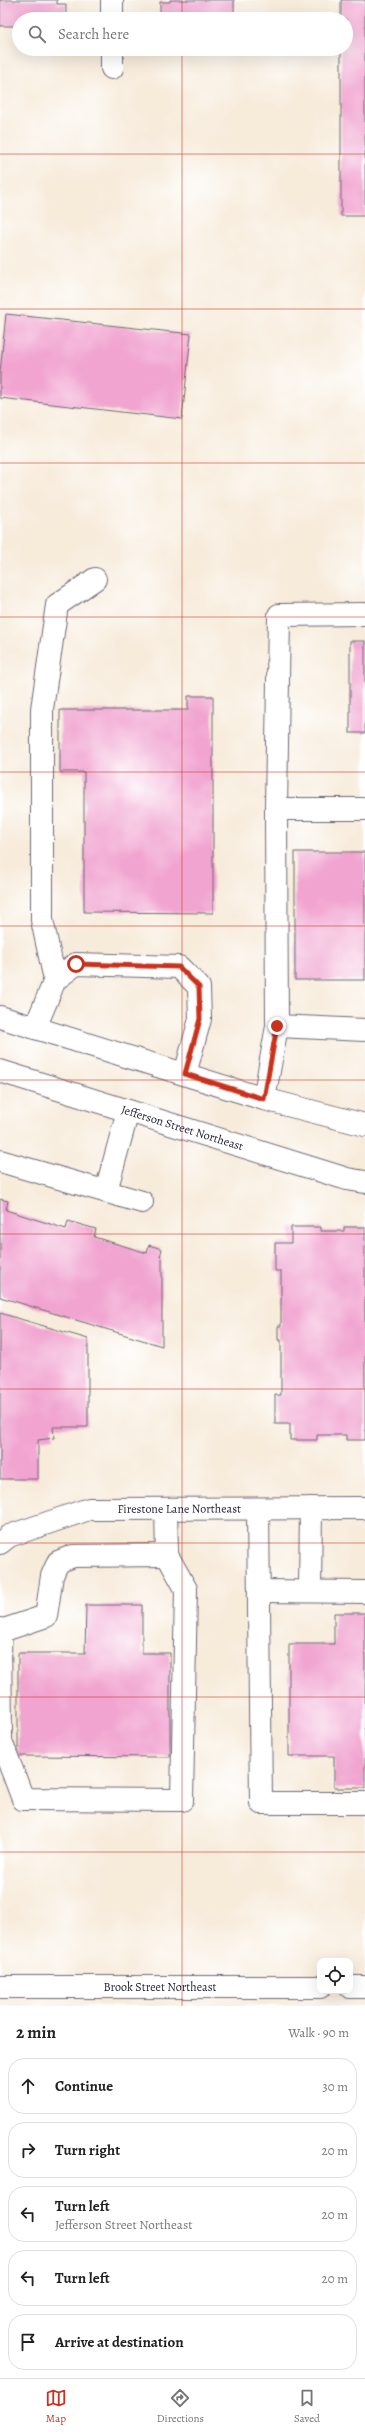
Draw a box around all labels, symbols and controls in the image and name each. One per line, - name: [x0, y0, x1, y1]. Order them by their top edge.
- search box: [12, 12, 353, 56]
- icon: search: [26, 23, 48, 45]
- text: Search here: [58, 24, 129, 44]
- route start: [67, 955, 85, 973]
- route end: [268, 1017, 286, 1035]
- street label: Jefferson Street Northeast: [119, 1101, 245, 1154]
- street label: Firestone Lane Northeast: [117, 1500, 241, 1517]
- map controls: [317, 1958, 353, 1994]
- button: locate: [317, 1958, 353, 1994]
- street label: Brook Street Northeast: [104, 1979, 217, 1995]
- text: 2 min: [16, 2021, 56, 2044]
- text: Walk · 90 m: [288, 2024, 349, 2041]
- icon: ahead: [17, 2075, 39, 2097]
- text: Continue: [55, 2076, 113, 2096]
- text: 30 m: [322, 2078, 348, 2095]
- icon: right: [17, 2139, 39, 2161]
- text: Turn right: [55, 2140, 120, 2160]
- text: 20 m: [322, 2142, 348, 2159]
- text: Turn left: [55, 2196, 110, 2216]
- icon: left: [17, 2203, 39, 2225]
- text: 20 m: [322, 2206, 348, 2223]
- text: Jefferson Street Northeast: [55, 2216, 192, 2233]
- icon: left: [17, 2267, 39, 2289]
- text: Turn left: [55, 2268, 110, 2288]
- text: 20 m: [322, 2270, 348, 2287]
- icon: arrive: [17, 2331, 39, 2353]
- text: Arrive at destination: [55, 2332, 184, 2352]
- tab: Map: [45, 2387, 67, 2426]
- tab: Directions: [157, 2387, 204, 2426]
- tab: Saved: [294, 2387, 320, 2426]

